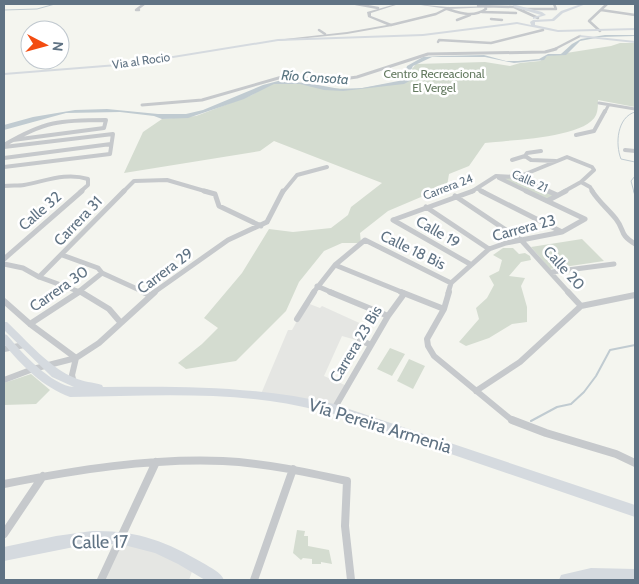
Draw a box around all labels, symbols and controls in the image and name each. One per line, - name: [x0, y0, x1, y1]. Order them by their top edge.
- north arrow: [20, 20, 70, 70]
- text: N: [48, 40, 67, 52]
- street label: Via al Rocio: [111, 49, 171, 72]
- water label: Río Consota: [281, 66, 349, 88]
- park label: Centro Recreacional El Vergel: [384, 66, 485, 95]
- street label: Calle 21: [510, 166, 551, 195]
- street label: Carrera 24: [421, 170, 475, 203]
- street label: Calle 32: [15, 188, 65, 234]
- street label: Carrera 31: [50, 193, 106, 249]
- street label: Carrera 23: [490, 211, 558, 245]
- street label: Calle 19: [413, 212, 463, 252]
- street label: Calle 18 Bis: [378, 227, 448, 273]
- street label: Calle 20: [540, 242, 588, 294]
- street label: Carrera 29: [134, 244, 196, 298]
- street label: Carrera 30: [26, 262, 92, 316]
- street label: Carrera 23 Bis: [326, 302, 386, 386]
- street label: Vía Pereira Armenia: [306, 394, 455, 458]
- street label: Calle 17: [72, 531, 128, 553]

